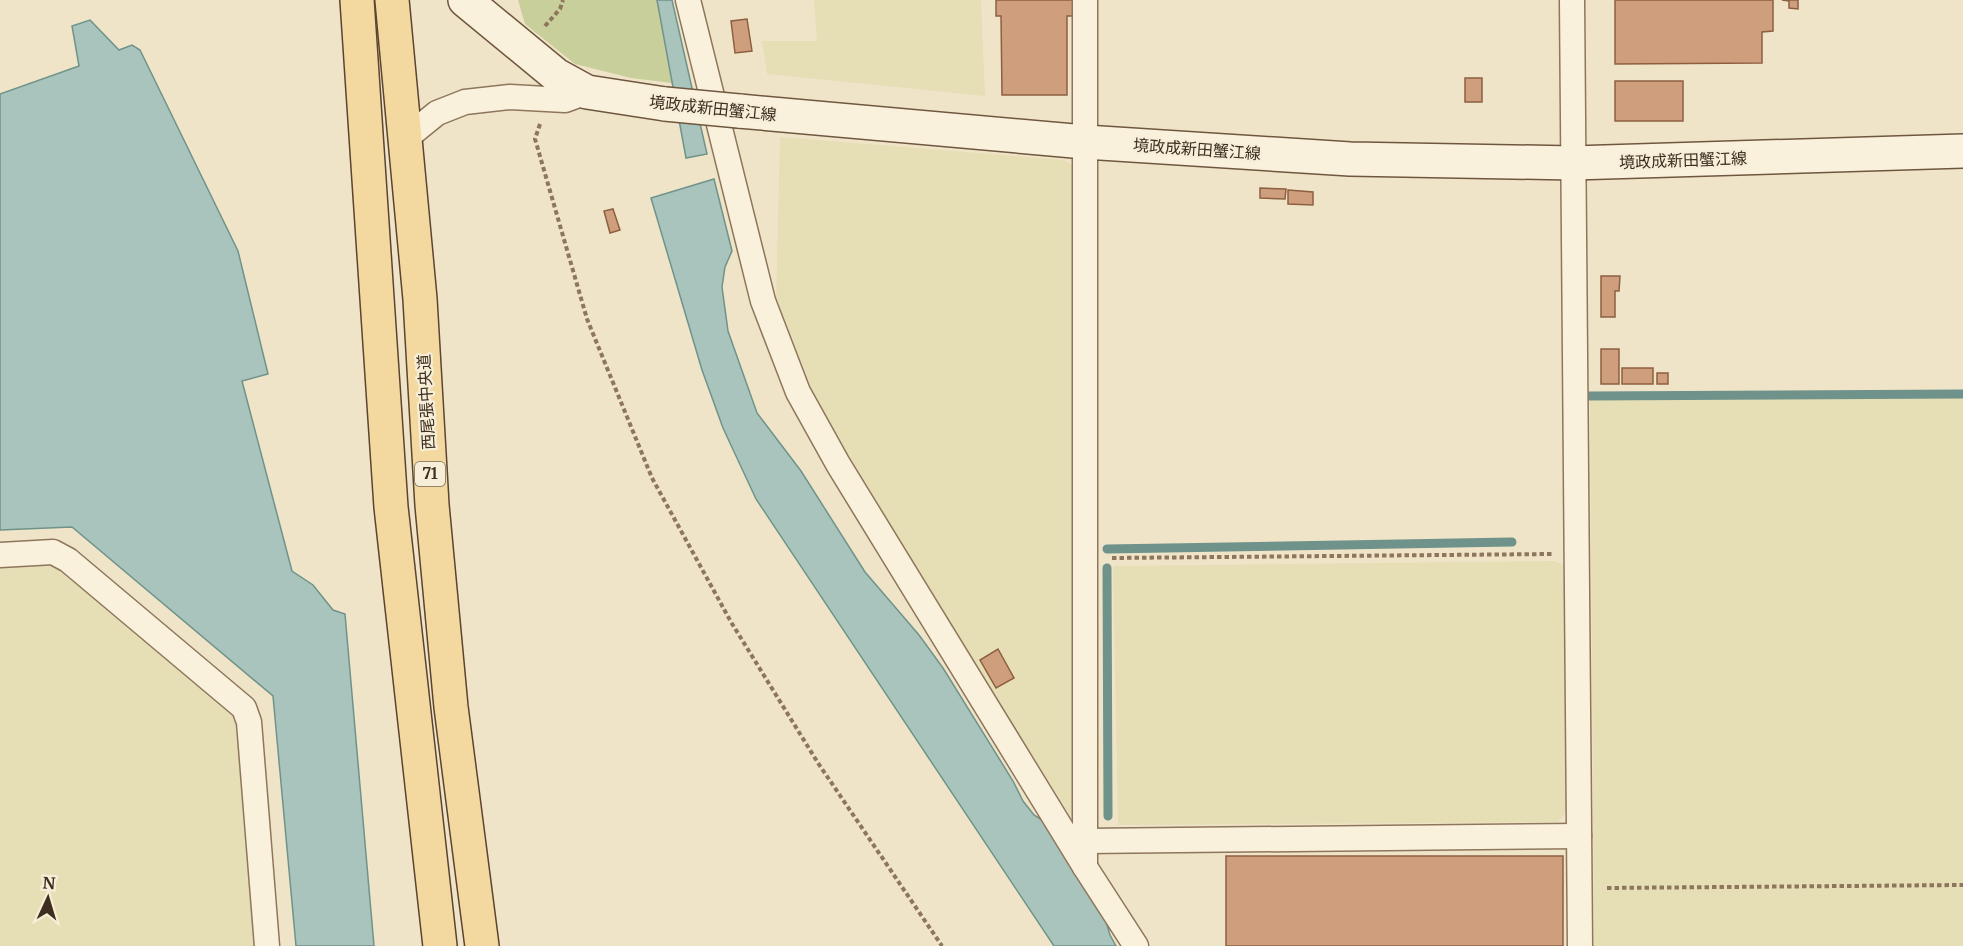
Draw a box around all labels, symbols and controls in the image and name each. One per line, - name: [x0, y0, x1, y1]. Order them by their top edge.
- street label: 境政成新田蟹江線: [648, 91, 778, 125]
- street label: 境政成新田蟹江線: [1132, 135, 1262, 163]
- street label: 境政成新田蟹江線: [1619, 148, 1747, 172]
- street label: 西尾張中央道: [414, 354, 438, 450]
- road number: 71: [415, 462, 445, 486]
- north arrow: [18, 868, 78, 928]
- text: N: [42, 873, 56, 893]

